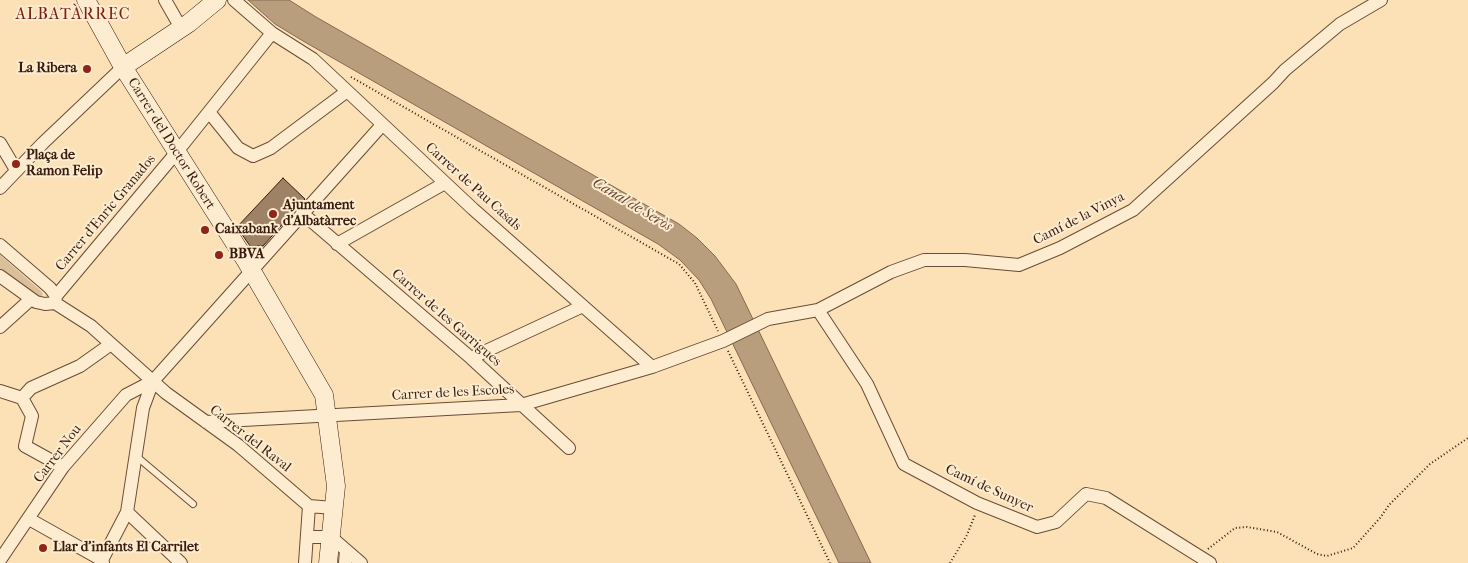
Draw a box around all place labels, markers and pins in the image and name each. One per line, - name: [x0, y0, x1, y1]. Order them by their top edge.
- place label: La Ribera: [18, 61, 77, 77]
- marker: La Ribera: [81, 63, 93, 75]
- place label: Plaça de Ramon Felip: [26, 148, 102, 180]
- marker: Plaça de Ramon Felip: [10, 158, 22, 170]
- place label: Ajuntament d'Albatàrrec: [283, 198, 356, 230]
- marker: Ajuntament d'Albatàrrec: [267, 208, 279, 220]
- place label: Caixabank: [215, 222, 278, 238]
- marker: Caixabank: [199, 224, 211, 236]
- place label: BBVA: [229, 247, 264, 263]
- marker: BBVA: [213, 249, 225, 261]
- place label: Llar d'infants El Carrilet: [53, 540, 199, 556]
- marker: Llar d'infants El Carrilet: [37, 542, 49, 554]

